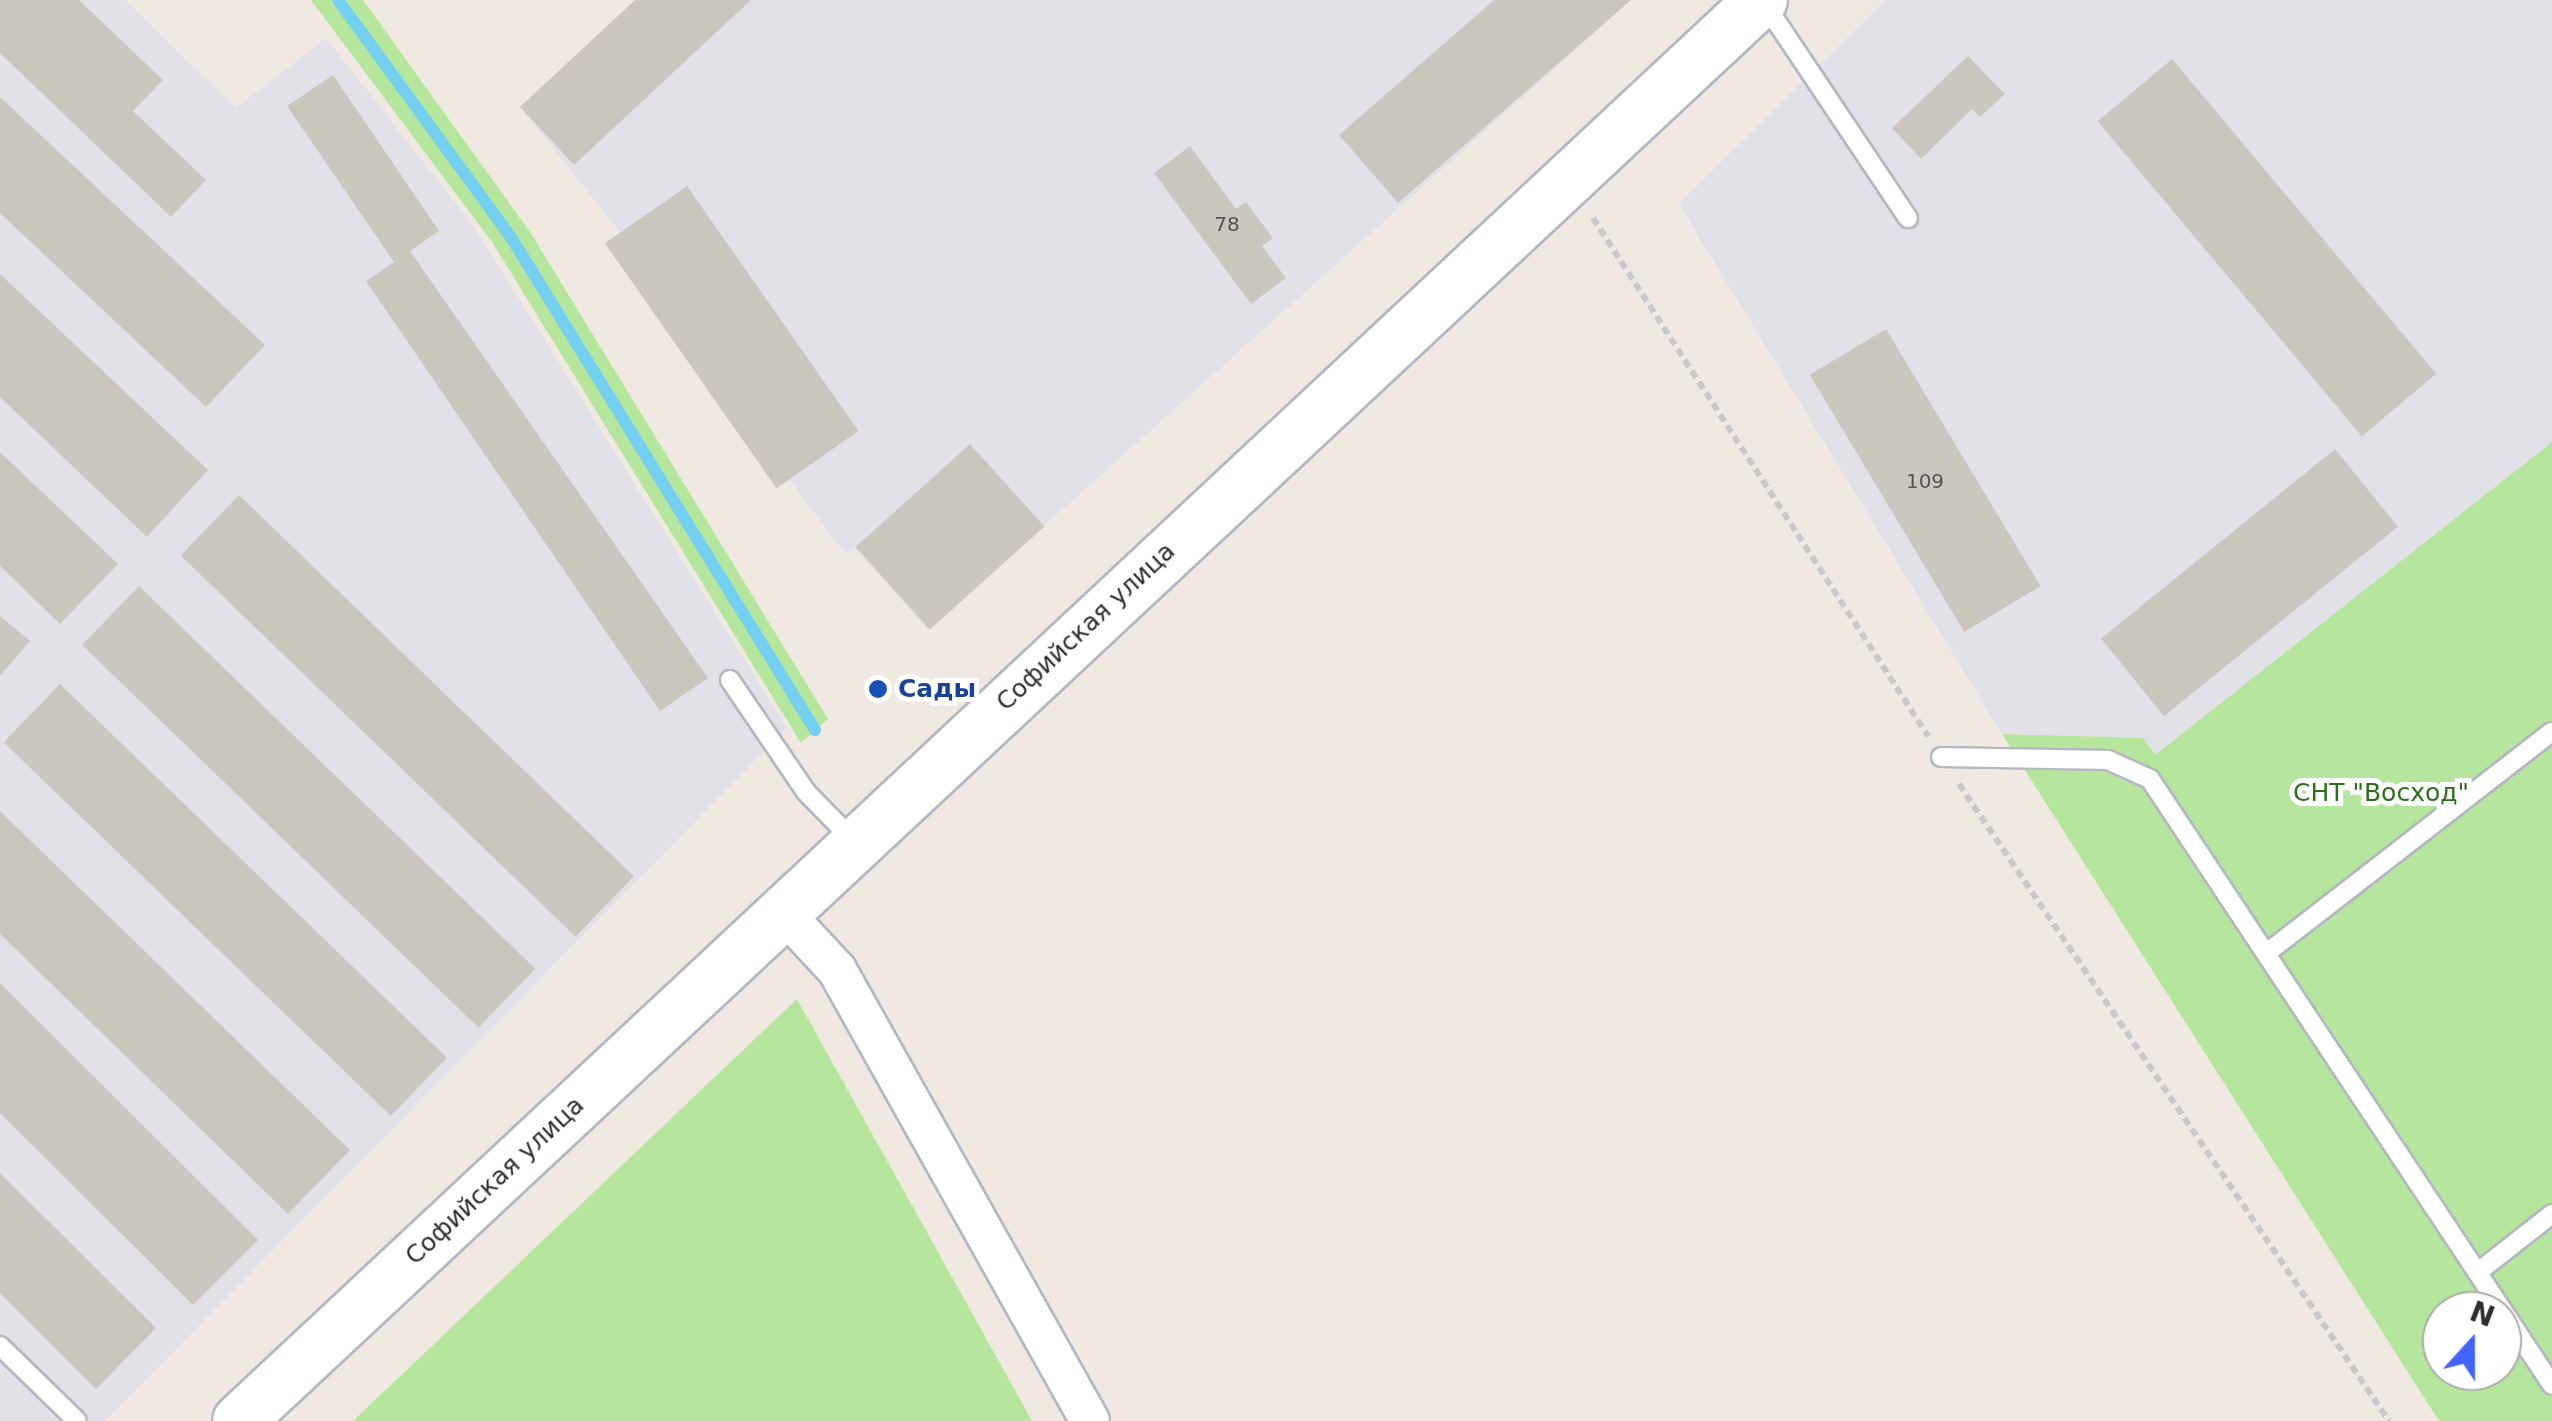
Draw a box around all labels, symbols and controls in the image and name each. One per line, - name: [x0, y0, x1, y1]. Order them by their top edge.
- house number: 78: [1214, 212, 1240, 236]
- house number: 109: [1906, 469, 1944, 493]
- street label: Софийская улица: [991, 537, 1181, 717]
- place label: Сады: [898, 674, 976, 704]
- marker: Сады: [867, 678, 889, 700]
- park label: СНТ "Восход": [2293, 778, 2469, 808]
- street label: Софийская улица: [400, 1091, 590, 1271]
- north arrow: [2422, 1291, 2522, 1391]
- text: N: [2465, 1295, 2499, 1334]

